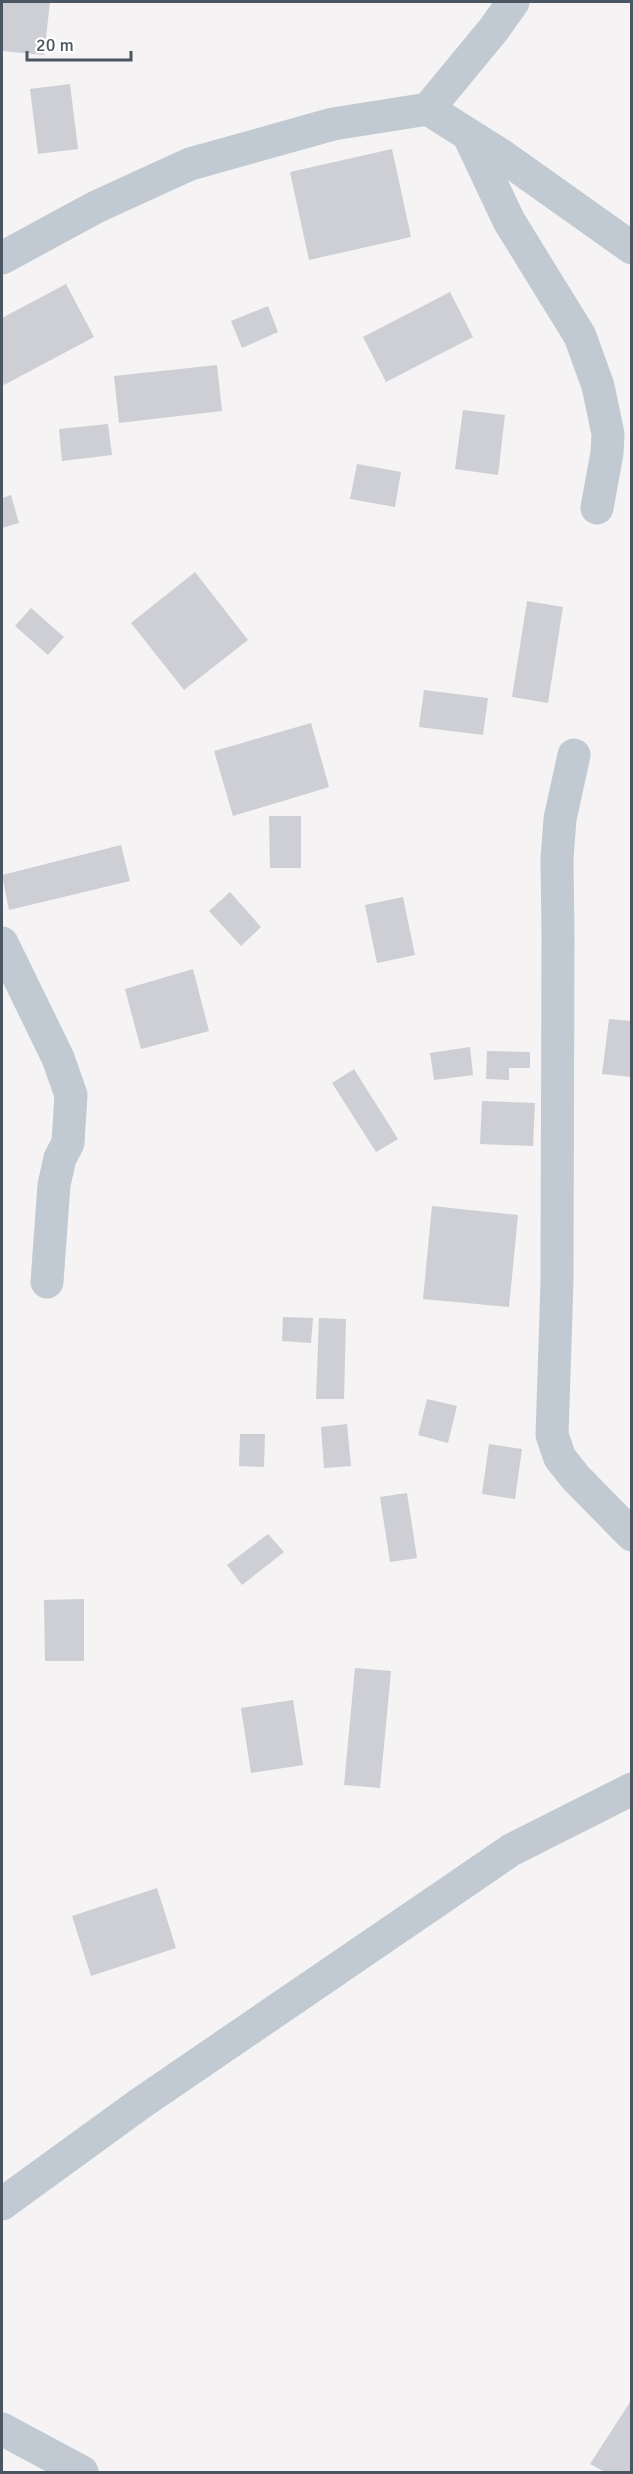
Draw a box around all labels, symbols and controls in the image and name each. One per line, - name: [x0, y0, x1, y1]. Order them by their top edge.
- scale bar: [27, 24, 130, 62]
- text: 20 m: [36, 34, 74, 56]

